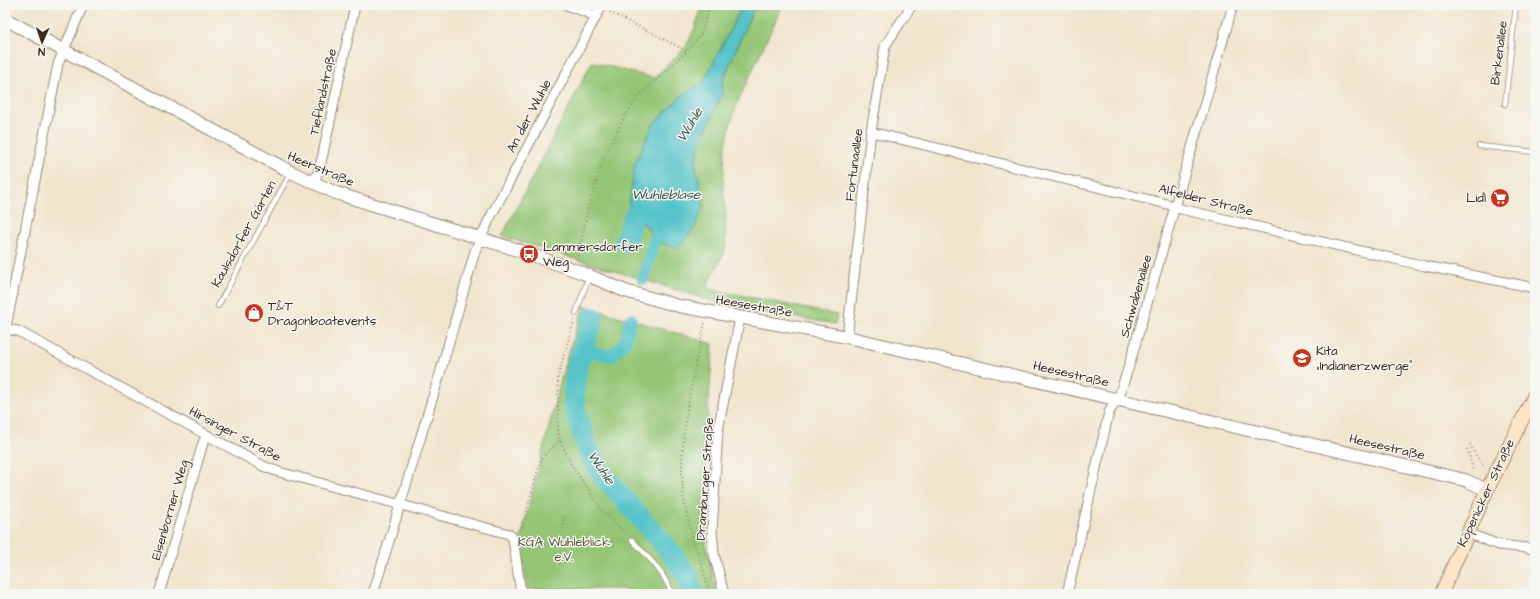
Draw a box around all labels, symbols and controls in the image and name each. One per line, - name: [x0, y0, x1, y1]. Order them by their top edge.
- street label: Birkenallee: [1486, 20, 1512, 86]
- north arrow: [22, 22, 62, 62]
- text: N: [38, 44, 45, 59]
- street label: Tieflandstraße: [305, 47, 341, 137]
- street label: An der Wuhle: [502, 76, 556, 156]
- water label: Wuhle: [672, 103, 709, 146]
- street label: Fortunaallee: [841, 128, 867, 202]
- street label: Heerstraße: [285, 147, 357, 191]
- street label: Kaulsdorfer Gärten: [207, 177, 281, 291]
- street label: Alfelder Straße: [1157, 180, 1255, 220]
- water label: Wuhleblase: [632, 185, 702, 205]
- supermarket icon: Lidl: [1489, 187, 1511, 209]
- place label: Lidl: [1466, 189, 1486, 207]
- place label: Lammersdorfer Weg: [543, 238, 643, 272]
- bus stop icon: Lammersdorfer Weg: [518, 243, 540, 265]
- street label: Schwabenallee: [1116, 252, 1156, 340]
- street label: Heesestraße: [714, 290, 794, 322]
- place label: T&T Dragonboatevents: [268, 297, 377, 331]
- shop icon: T&T Dragonboatevents: [243, 302, 265, 324]
- place label: Kita „Indianerzwerge“: [1316, 342, 1412, 376]
- school or university icon: Kita „Indianerzwerge“: [1291, 347, 1313, 369]
- street label: Heesestraße: [1031, 357, 1111, 391]
- street label: Hirsinger Straße: [185, 402, 284, 467]
- street label: Dramburger Straße: [692, 417, 719, 541]
- street label: Heesestraße: [1347, 430, 1427, 464]
- street label: Köpenicker Straße: [1453, 436, 1519, 550]
- water label: Wuhle: [582, 447, 620, 490]
- street label: Elsenborner Weg: [147, 458, 194, 562]
- park label: KGA Wuhleblick e.V.: [518, 533, 610, 566]

